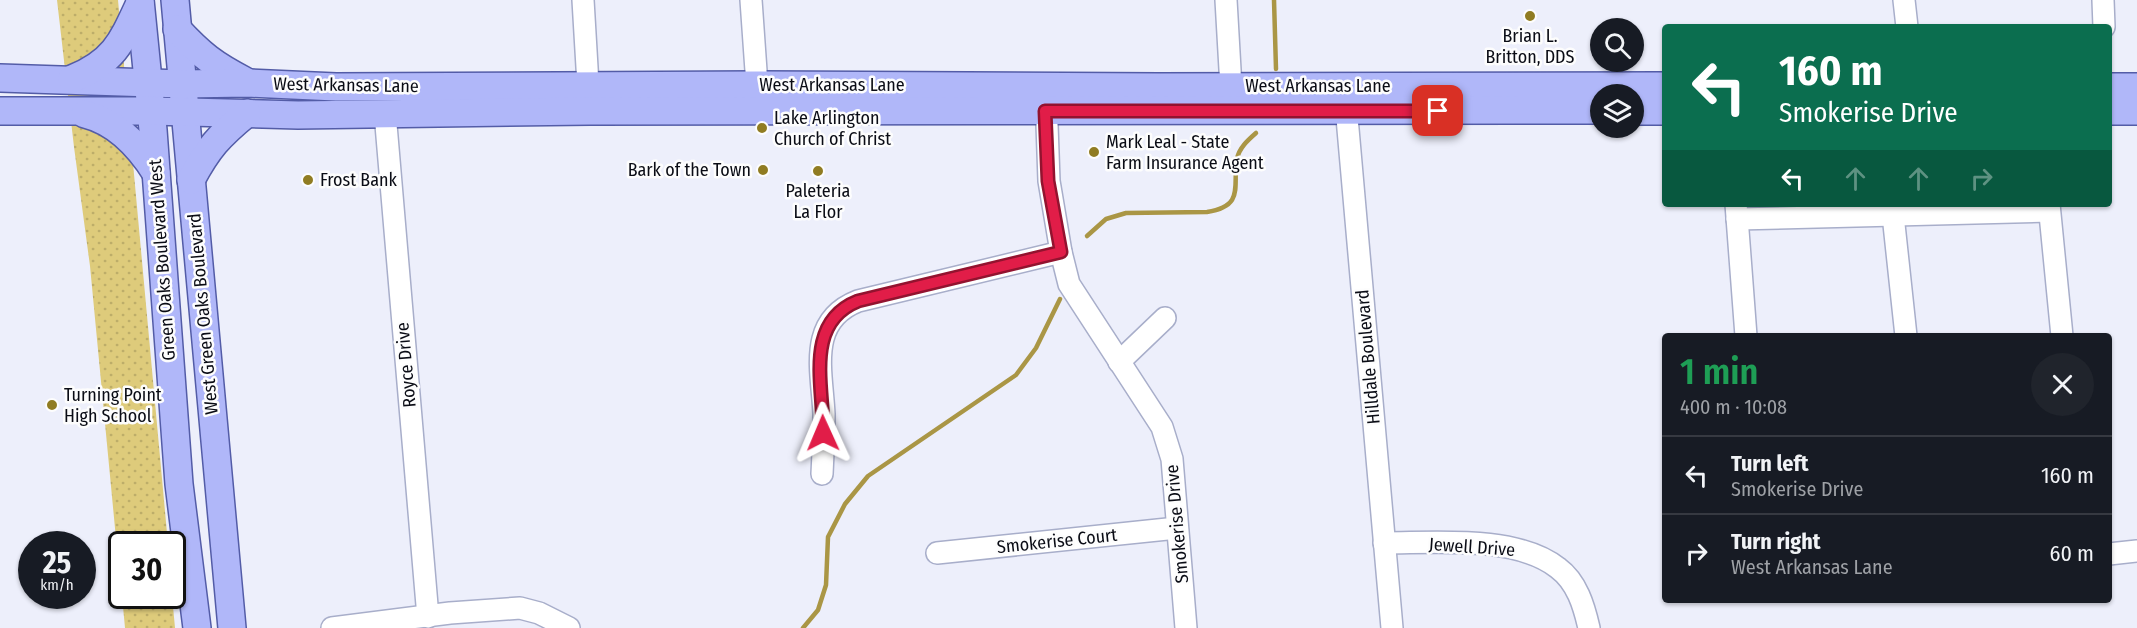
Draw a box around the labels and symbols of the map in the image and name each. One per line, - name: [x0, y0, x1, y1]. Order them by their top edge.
- marker: Brian L. Britton, DDS: [1523, 9, 1537, 23]
- place label: Brian L. Britton, DDS: [1486, 25, 1575, 68]
- street label: West Arkansas Lane: [273, 73, 419, 97]
- street label: West Arkansas Lane: [759, 74, 905, 96]
- street label: West Arkansas Lane: [1245, 75, 1391, 97]
- pin: [1412, 85, 1463, 136]
- place label: Lake Arlington Church of Christ: [774, 107, 891, 150]
- marker: Lake Arlington Church of Christ: [755, 121, 769, 135]
- place label: Mark Leal - State Farm Insurance Agent: [1106, 131, 1264, 174]
- marker: Mark Leal - State Farm Insurance Agent: [1087, 145, 1101, 159]
- street label: Green Oaks Boulevard West: [144, 158, 180, 362]
- place label: Bark of the Town: [628, 159, 751, 181]
- marker: Bark of the Town: [756, 163, 770, 177]
- marker: Paleteria La Flor: [811, 164, 825, 178]
- place label: Frost Bank: [320, 169, 397, 191]
- marker: Frost Bank: [301, 173, 315, 187]
- place label: Paleteria La Flor: [786, 180, 851, 223]
- street label: West Green Oaks Boulevard: [183, 212, 223, 416]
- street label: Hilldale Boulevard: [1351, 289, 1385, 425]
- street label: Royce Drive: [391, 321, 421, 409]
- place label: Turning Point High School: [64, 384, 162, 427]
- marker: Turning Point High School: [45, 398, 59, 412]
- position arrow: [791, 401, 855, 465]
- street label: Smokerise Drive: [1161, 464, 1193, 584]
- street label: Smokerise Court: [996, 524, 1118, 558]
- speed limit sign: 30: [108, 531, 186, 609]
- street label: Jewell Drive: [1428, 533, 1516, 561]

